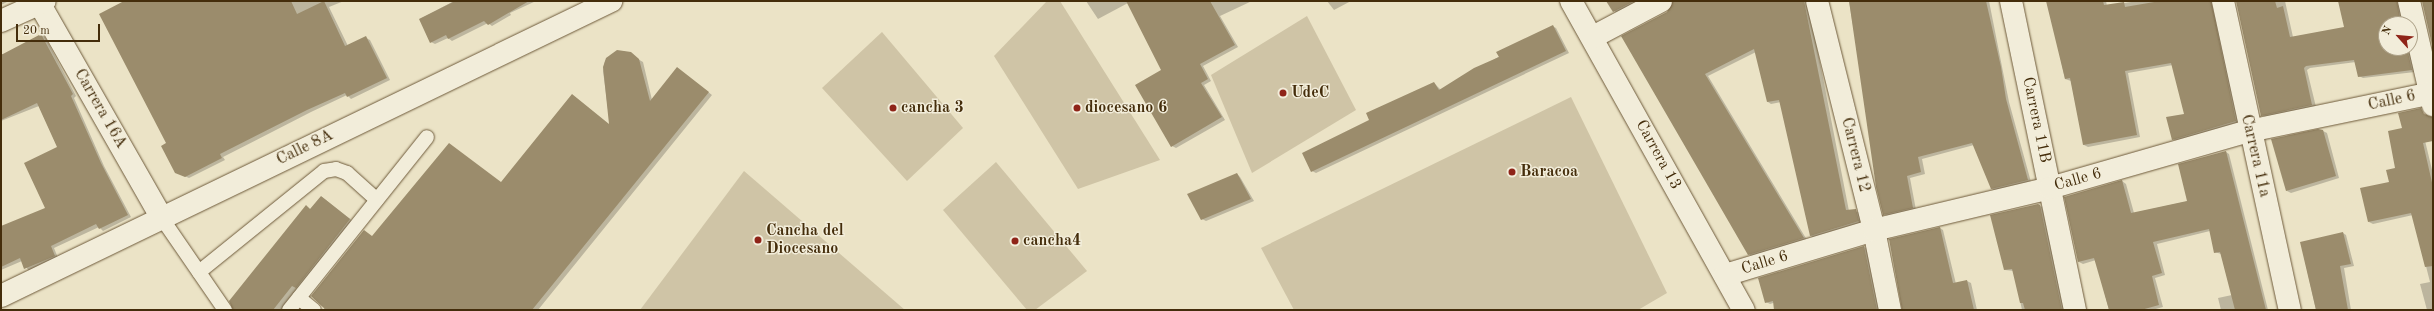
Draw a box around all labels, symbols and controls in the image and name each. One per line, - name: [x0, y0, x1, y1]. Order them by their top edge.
- scale bar: [18, 16, 102, 42]
- north arrow: [2378, 16, 2418, 56]
- text: 20 m: [23, 25, 50, 37]
- text: N: [2381, 25, 2395, 37]
- street label: Carrera 16A: [69, 66, 131, 152]
- street label: Carrera 11B: [2017, 75, 2055, 165]
- place label: UdeC: [1291, 83, 1329, 103]
- street label: Calle 6: [2366, 87, 2418, 115]
- marker: UdeC: [1278, 88, 1288, 98]
- place label: cancha 3: [901, 98, 964, 118]
- place label: diocesano 6: [1085, 98, 1167, 118]
- marker: cancha 3: [888, 103, 898, 113]
- marker: diocesano 6: [1072, 103, 1082, 113]
- street label: Carrera 11a: [2236, 113, 2274, 199]
- street label: Carrera 12: [1836, 116, 1874, 194]
- street label: Carrera 13: [1631, 117, 1685, 193]
- street label: Calle 8A: [274, 126, 336, 170]
- place label: Baracoa: [1520, 162, 1578, 182]
- street label: Calle 6: [2052, 164, 2104, 196]
- marker: Baracoa: [1507, 167, 1517, 177]
- place label: Cancha del Diocesano: [766, 221, 844, 259]
- place label: cancha4: [1023, 231, 1081, 251]
- marker: Cancha del Diocesano: [753, 235, 763, 245]
- marker: cancha4: [1010, 236, 1020, 246]
- street label: Calle 6: [1739, 247, 1791, 279]

